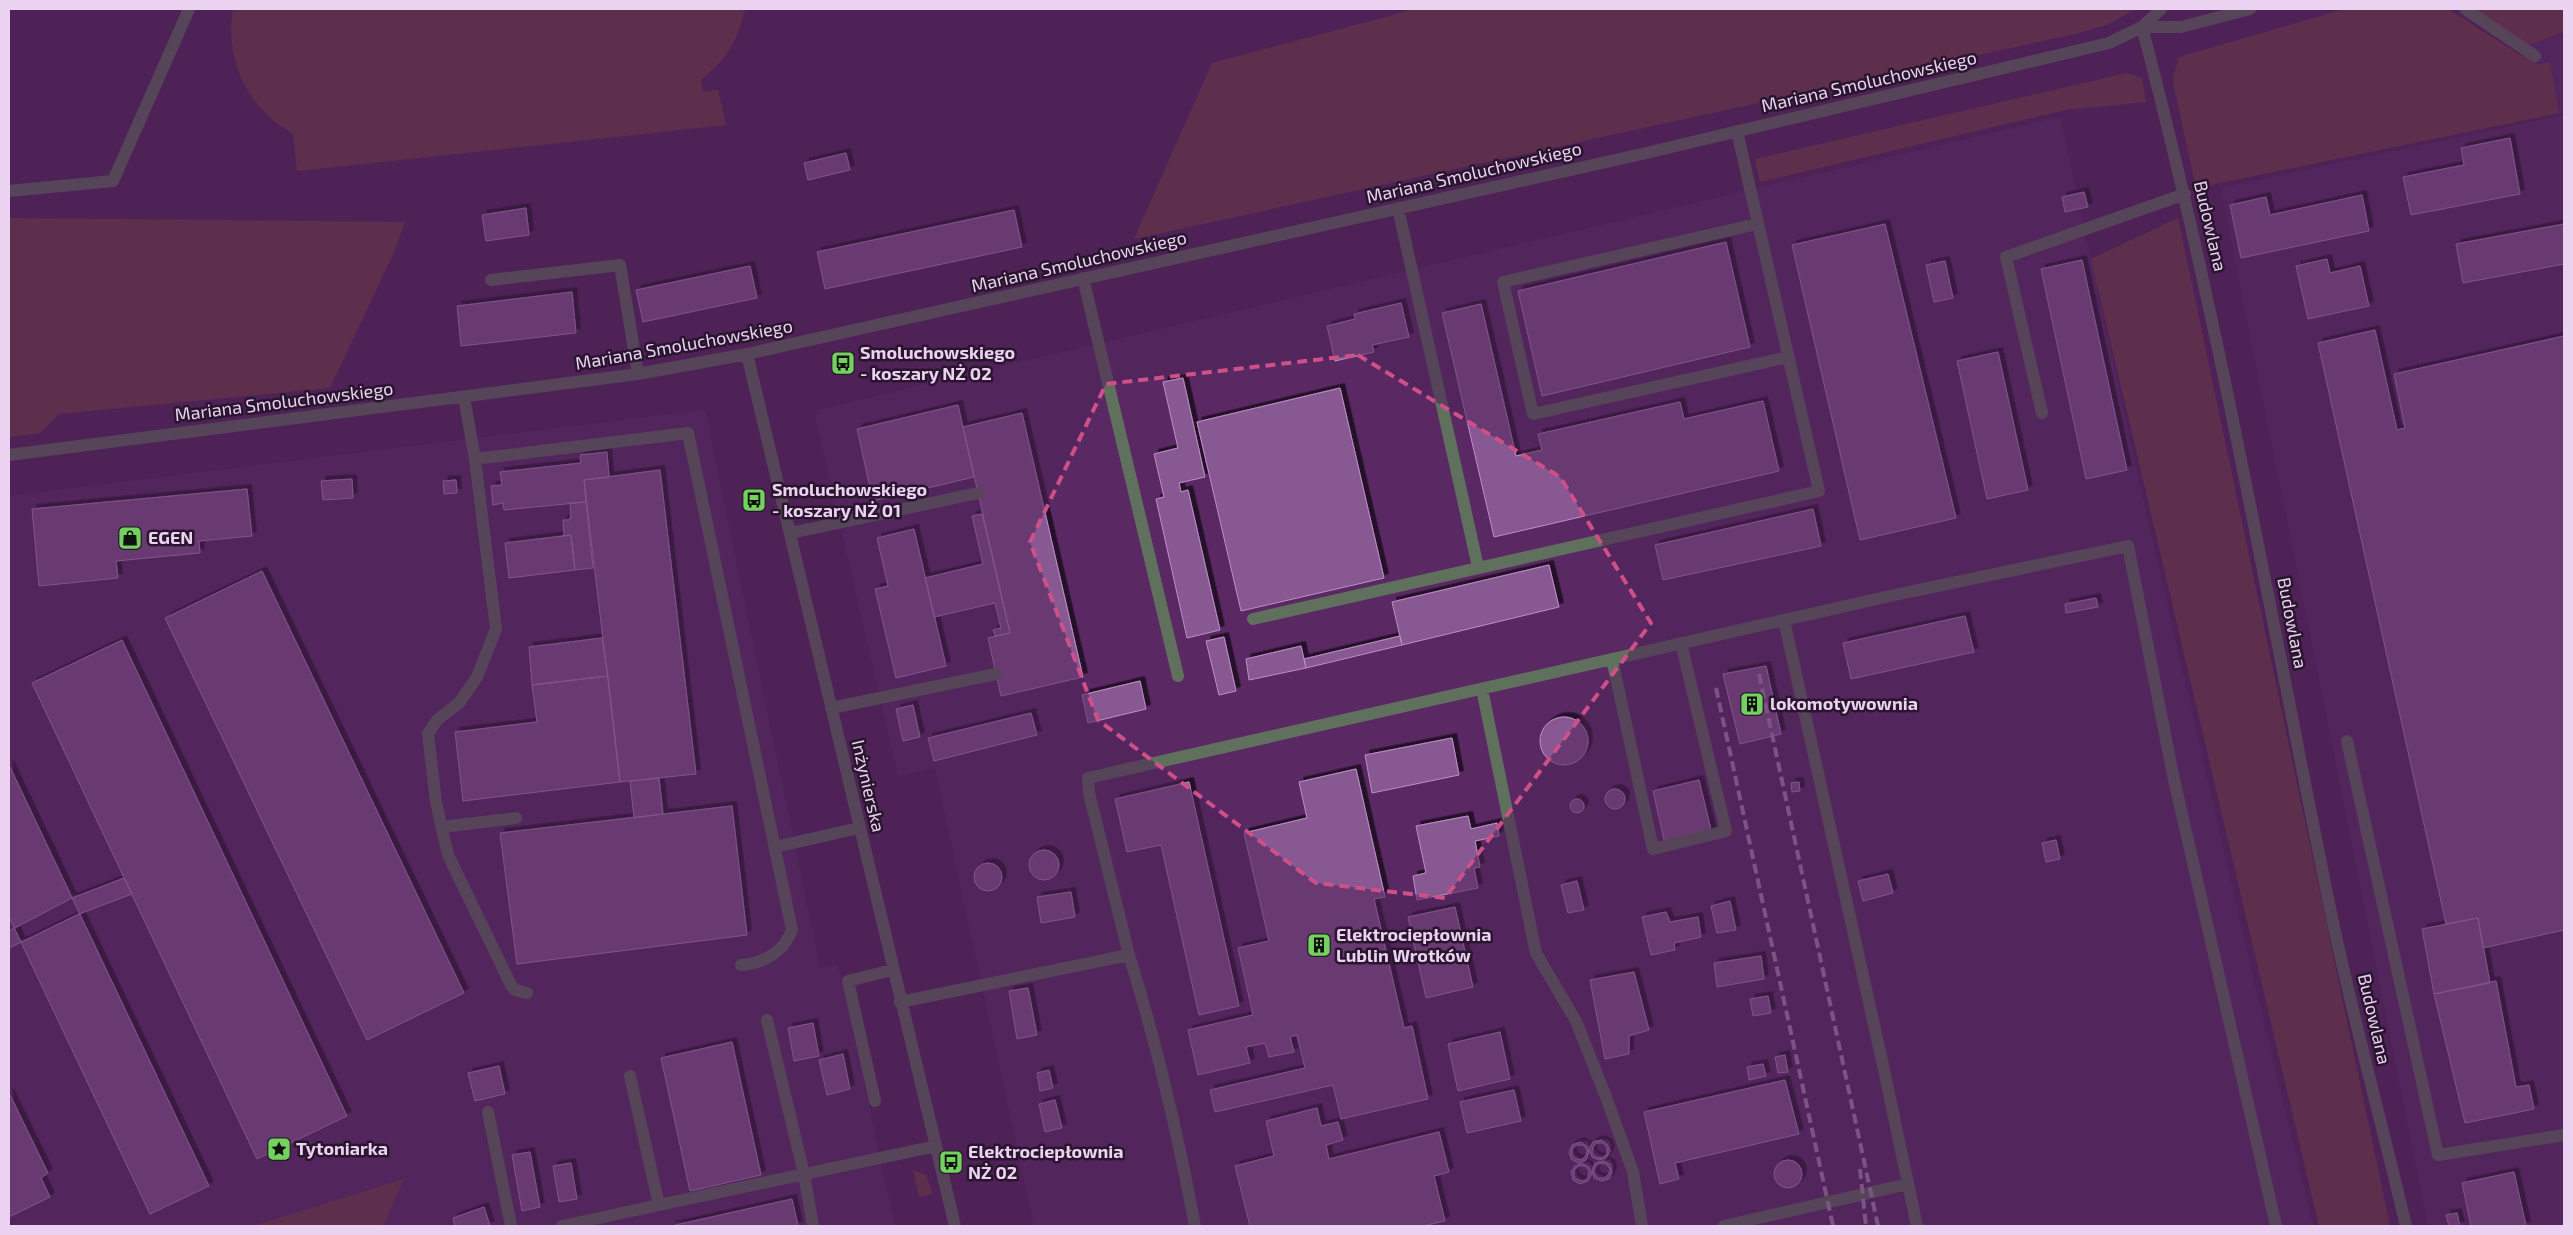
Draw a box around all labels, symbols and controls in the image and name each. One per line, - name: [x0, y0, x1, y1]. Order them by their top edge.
- street label: Mariana Smoluchowskiego: [1759, 46, 1979, 117]
- street label: Mariana Smoluchowskiego: [1364, 137, 1584, 208]
- street label: Budowlana: [2190, 178, 2232, 273]
- street label: Mariana Smoluchowskiego: [969, 226, 1189, 297]
- street label: Mariana Smoluchowskiego: [573, 314, 794, 374]
- place label: Smoluchowskiego - koszary NŻ 02: [860, 341, 1015, 384]
- bus stop icon: Smoluchowskiego - koszary NŻ 02: [830, 350, 856, 376]
- street label: Mariana Smoluchowskiego: [173, 377, 394, 425]
- place label: Smoluchowskiego - koszary NŻ 01: [772, 478, 927, 521]
- bus stop icon: Smoluchowskiego - koszary NŻ 01: [741, 487, 767, 513]
- shop icon: EGEN: [117, 525, 143, 551]
- place label: EGEN: [148, 526, 193, 548]
- street label: Budowlana: [2273, 575, 2313, 670]
- building icon: lokomotywownia: [1739, 691, 1765, 717]
- place label: lokomotywownia: [1770, 692, 1918, 714]
- street label: Inżynierska: [848, 738, 890, 834]
- place label: Elektrociepłownia Lublin Wrotków: [1336, 923, 1491, 966]
- building icon: Elektrociepłownia Lublin Wrotków: [1306, 932, 1332, 958]
- street label: Budowlana: [2354, 971, 2396, 1066]
- place icon: Tytoniarka: [266, 1136, 292, 1162]
- place label: Tytoniarka: [296, 1137, 388, 1159]
- place label: Elektrociepłownia NŻ 02: [968, 1140, 1123, 1183]
- bus stop icon: Elektrociepłownia NŻ 02: [938, 1149, 964, 1175]

